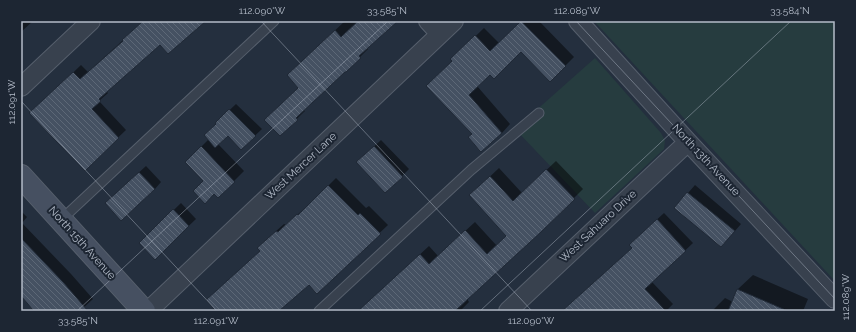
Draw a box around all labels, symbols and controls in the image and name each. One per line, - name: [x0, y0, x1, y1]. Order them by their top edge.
- text: 112.090°W: [239, 5, 286, 16]
- text: 33.585°N: [367, 5, 407, 16]
- text: 112.089°W: [554, 5, 601, 16]
- text: 33.584°N: [770, 5, 810, 16]
- text: 112.091°W: [6, 79, 17, 124]
- street label: North 13th Avenue: [669, 121, 743, 199]
- street label: West Mercer Lane: [263, 129, 340, 202]
- street label: West Sahuaro Drive: [557, 187, 639, 265]
- street label: North 15th Avenue: [46, 204, 118, 283]
- text: 112.089°W: [840, 273, 851, 320]
- text: 33.585°N: [58, 315, 98, 326]
- text: 112.091°W: [194, 315, 239, 326]
- text: 112.090°W: [508, 315, 555, 326]

